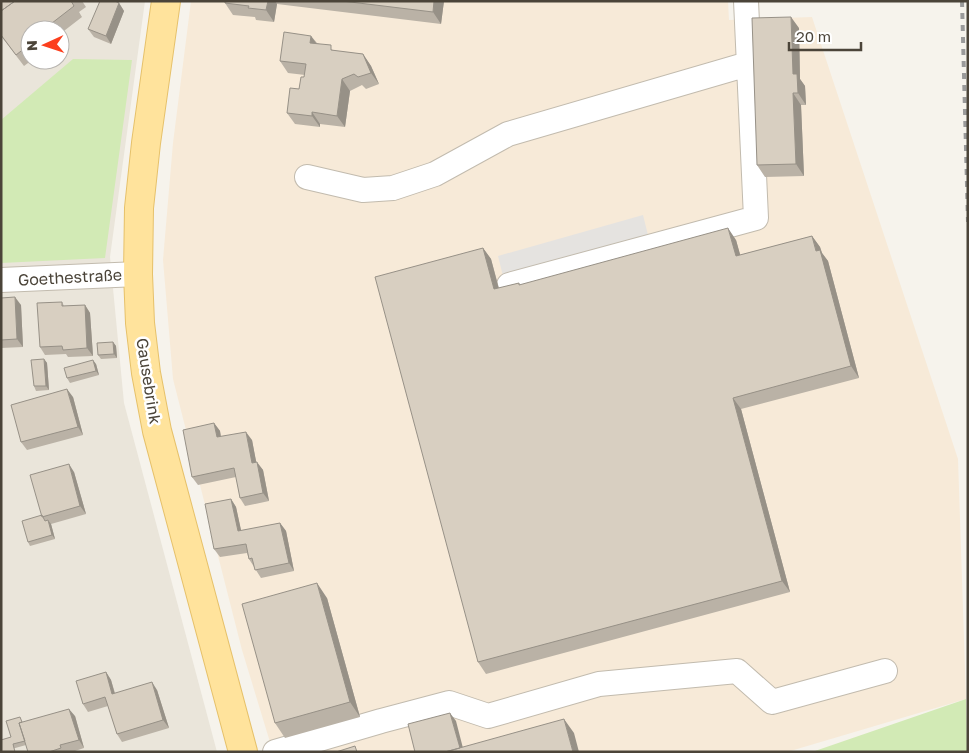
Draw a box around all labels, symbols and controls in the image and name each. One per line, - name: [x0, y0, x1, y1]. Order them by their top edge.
- north arrow: [20, 20, 70, 70]
- scale bar: [789, 20, 862, 52]
- text: 20 m: [796, 27, 831, 45]
- text: N: [23, 40, 40, 51]
- street label: Goethestraße: [17, 264, 123, 290]
- street label: Gausebrink: [132, 336, 166, 426]

